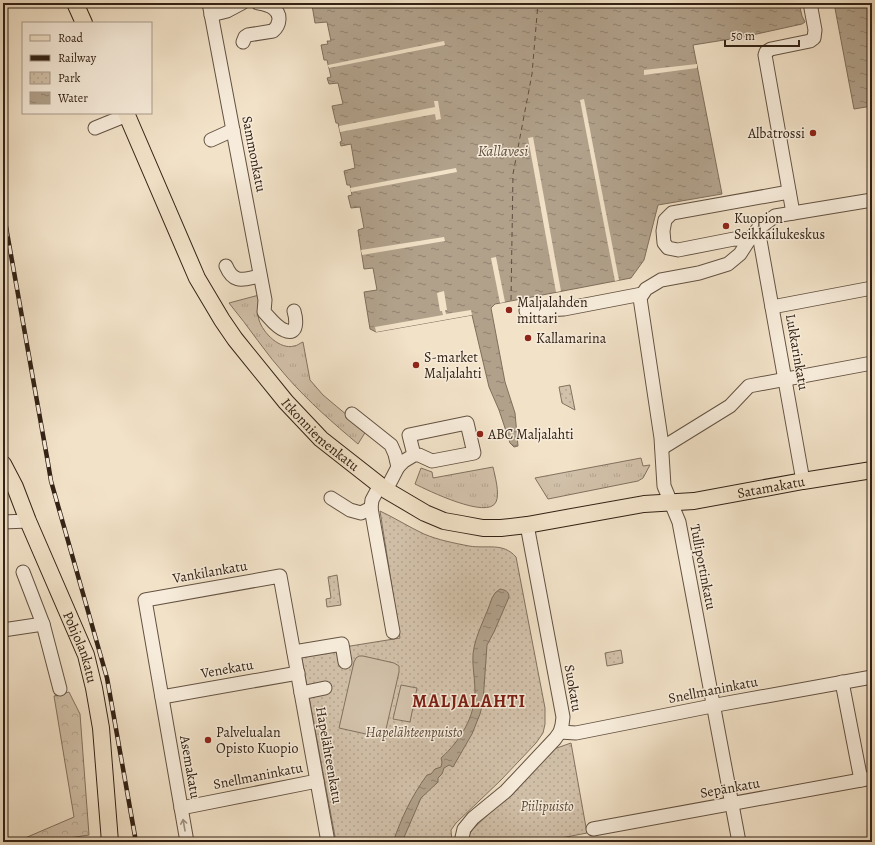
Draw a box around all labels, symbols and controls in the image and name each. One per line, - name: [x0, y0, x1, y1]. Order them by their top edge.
- legend: [22, 22, 152, 114]
- scale bar: [725, 22, 799, 48]
- text: 50 m: [731, 28, 755, 44]
- text: Road: [58, 30, 84, 46]
- text: Railway: [58, 50, 97, 66]
- text: Park: [58, 70, 81, 86]
- text: Water: [57, 90, 88, 106]
- street label: Sammonkatu: [237, 114, 271, 194]
- place label: Albatrossi: [747, 124, 805, 143]
- marker: Albatrossi: [808, 128, 818, 138]
- water label: Kallavesi: [478, 141, 528, 161]
- place label: Kuopion Seikkailukeskus: [734, 209, 825, 244]
- marker: Kuopion Seikkailukeskus: [721, 221, 731, 231]
- place label: Maljalahden mittari: [517, 293, 588, 328]
- marker: Maljalahden mittari: [504, 305, 514, 315]
- street label: Lukkarinkatu: [781, 312, 813, 392]
- place label: Kallamarina: [536, 329, 607, 348]
- marker: Kallamarina: [523, 333, 533, 343]
- place label: S-market Maljalahti: [424, 348, 482, 383]
- marker: S-market Maljalahti: [411, 360, 421, 370]
- street label: Itkonniemenkatu: [277, 394, 364, 475]
- place label: ABC Maljalahti: [487, 425, 574, 444]
- marker: ABC Maljalahti: [475, 429, 485, 439]
- street label: Satamakatu: [736, 471, 807, 502]
- street label: Tulliportinkatu: [685, 523, 721, 612]
- street label: Vankilankatu: [170, 556, 249, 588]
- street label: Pohjolankatu: [59, 608, 102, 685]
- street label: Venekatu: [198, 655, 255, 683]
- street label: Suokatu: [560, 663, 587, 713]
- street label: Snellmaninkatu: [667, 672, 760, 708]
- district label: MALJALAHTI: [412, 689, 526, 713]
- street label: Hapelähteenkatu: [311, 705, 347, 805]
- place label: Palvelualan Opisto Kuopio: [216, 723, 298, 758]
- park label: Hapelähteenpuisto: [366, 723, 463, 742]
- street label: Asemakatu: [175, 733, 205, 800]
- marker: Palvelualan Opisto Kuopio: [203, 735, 213, 745]
- street label: Snellmaninkatu: [212, 758, 305, 794]
- street label: Sepänkatu: [699, 773, 762, 803]
- park label: Piilipuisto: [520, 797, 574, 816]
- one-way arrow: [180, 819, 188, 832]

